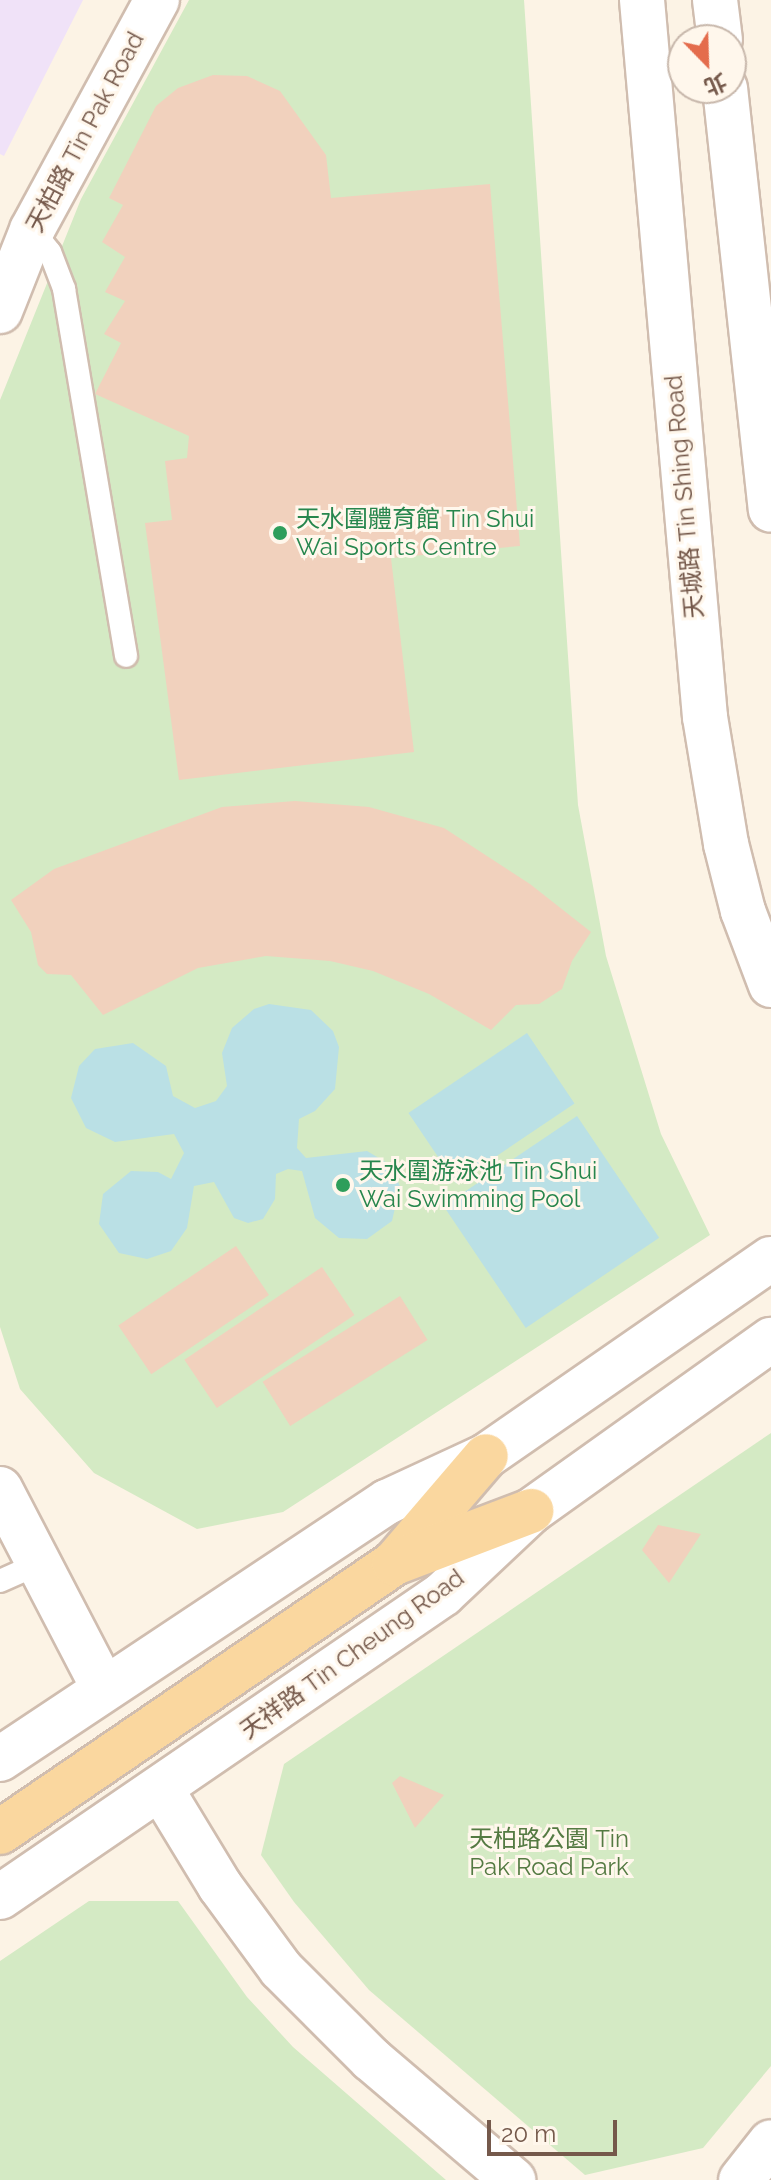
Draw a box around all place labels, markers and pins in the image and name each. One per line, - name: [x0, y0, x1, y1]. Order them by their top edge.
- place label: 天水圍體育館 Tin Shui Wai Sports Centre: [296, 505, 534, 561]
- marker: 天水圍體育館 Tin Shui Wai Sports Centre: [271, 524, 289, 542]
- place label: 天水圍游泳池 Tin Shui Wai Swimming Pool: [359, 1157, 597, 1213]
- marker: 天水圍游泳池 Tin Shui Wai Swimming Pool: [334, 1176, 352, 1194]

